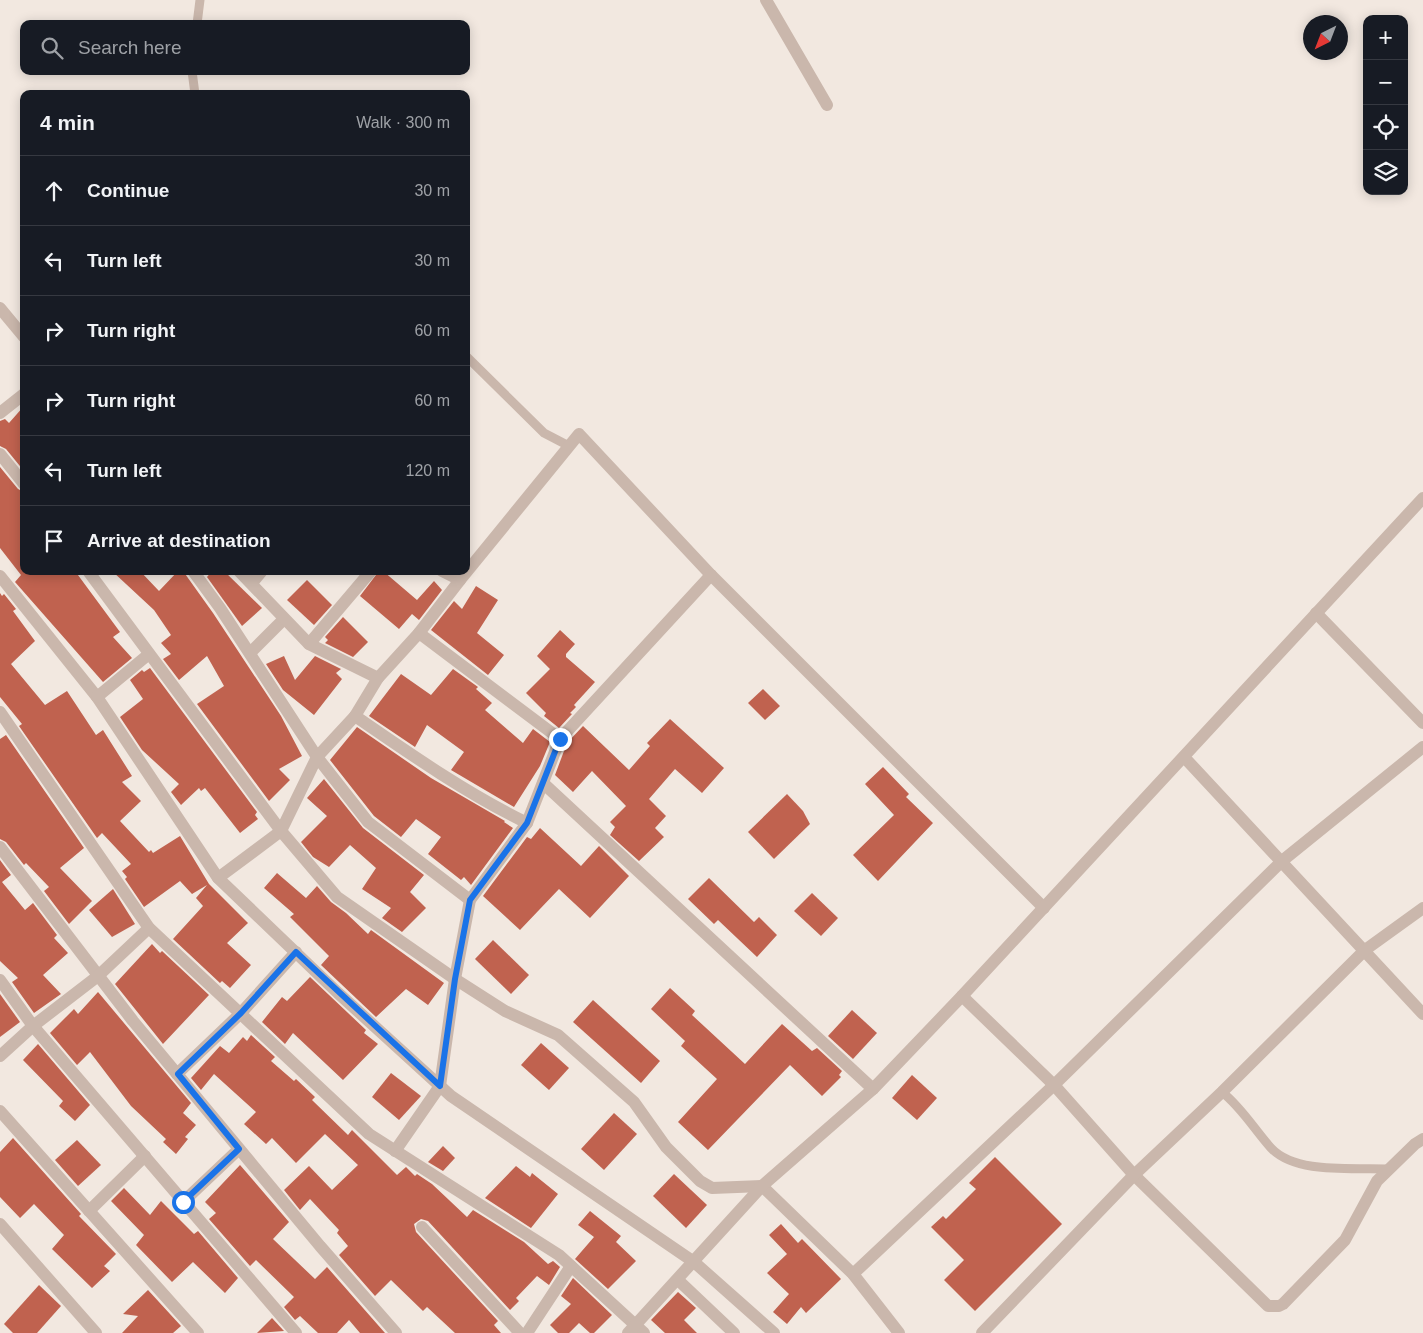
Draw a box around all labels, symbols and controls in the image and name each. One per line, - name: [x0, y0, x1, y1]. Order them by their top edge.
- north arrow: [1303, 15, 1348, 60]
- map controls: [1363, 15, 1408, 195]
- button: +: [1363, 15, 1408, 60]
- search box: [20, 20, 470, 75]
- icon: search: [38, 34, 66, 62]
- text: Search here: [78, 37, 182, 58]
- button: −: [1363, 60, 1408, 105]
- button: locate: [1363, 105, 1408, 150]
- text: 4 min: [40, 111, 95, 134]
- text: Walk · 300 m: [356, 114, 450, 131]
- button: layers: [1363, 150, 1408, 195]
- icon: ahead: [40, 177, 68, 205]
- text: Continue: [87, 180, 169, 201]
- text: 30 m: [414, 182, 450, 199]
- icon: left: [40, 247, 68, 275]
- text: Turn left: [87, 250, 162, 271]
- text: 30 m: [414, 252, 450, 269]
- icon: right: [40, 317, 68, 345]
- text: Turn right: [87, 320, 175, 341]
- text: 60 m: [414, 322, 450, 339]
- icon: right: [40, 387, 68, 415]
- text: Turn right: [87, 390, 175, 411]
- text: 60 m: [414, 392, 450, 409]
- icon: left: [40, 457, 68, 485]
- text: Turn left: [87, 460, 162, 481]
- text: 120 m: [406, 462, 450, 479]
- icon: arrive: [40, 527, 68, 555]
- text: Arrive at destination: [87, 530, 271, 551]
- route end: [549, 728, 572, 751]
- route start: [172, 1191, 195, 1214]

